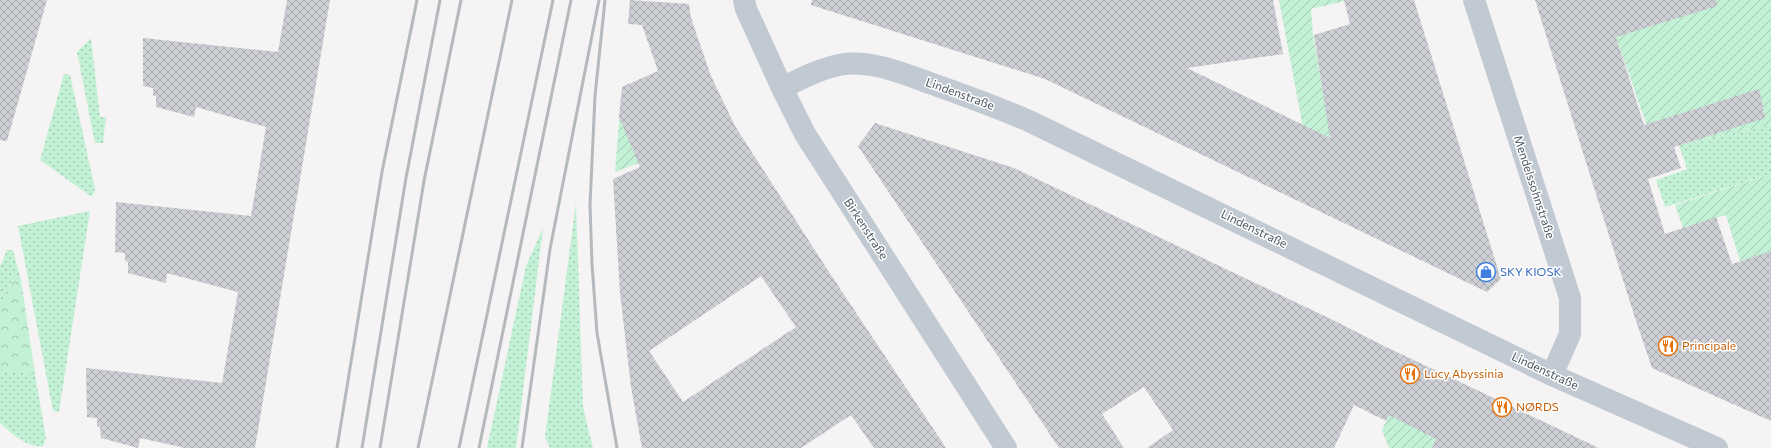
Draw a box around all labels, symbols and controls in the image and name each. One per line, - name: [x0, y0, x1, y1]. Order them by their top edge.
- street label: Lindenstraße: [924, 74, 997, 112]
- street label: Mendelssohnstraße: [1512, 133, 1558, 240]
- street label: Birkenstraße: [842, 195, 892, 262]
- street label: Lindenstraße: [1219, 206, 1290, 250]
- shop icon: SKY KIOSK: [1475, 261, 1497, 283]
- place label: SKY KIOSK: [1500, 264, 1562, 278]
- restaurant icon: Principale: [1657, 335, 1679, 357]
- place label: Principale: [1682, 338, 1736, 352]
- street label: Lindenstraße: [1510, 349, 1581, 392]
- restaurant icon: Lucy Abyssinia: [1399, 363, 1421, 385]
- place label: Lucy Abyssinia: [1424, 366, 1504, 380]
- restaurant icon: NØRDS: [1491, 396, 1513, 418]
- place label: NØRDS: [1516, 399, 1559, 413]

